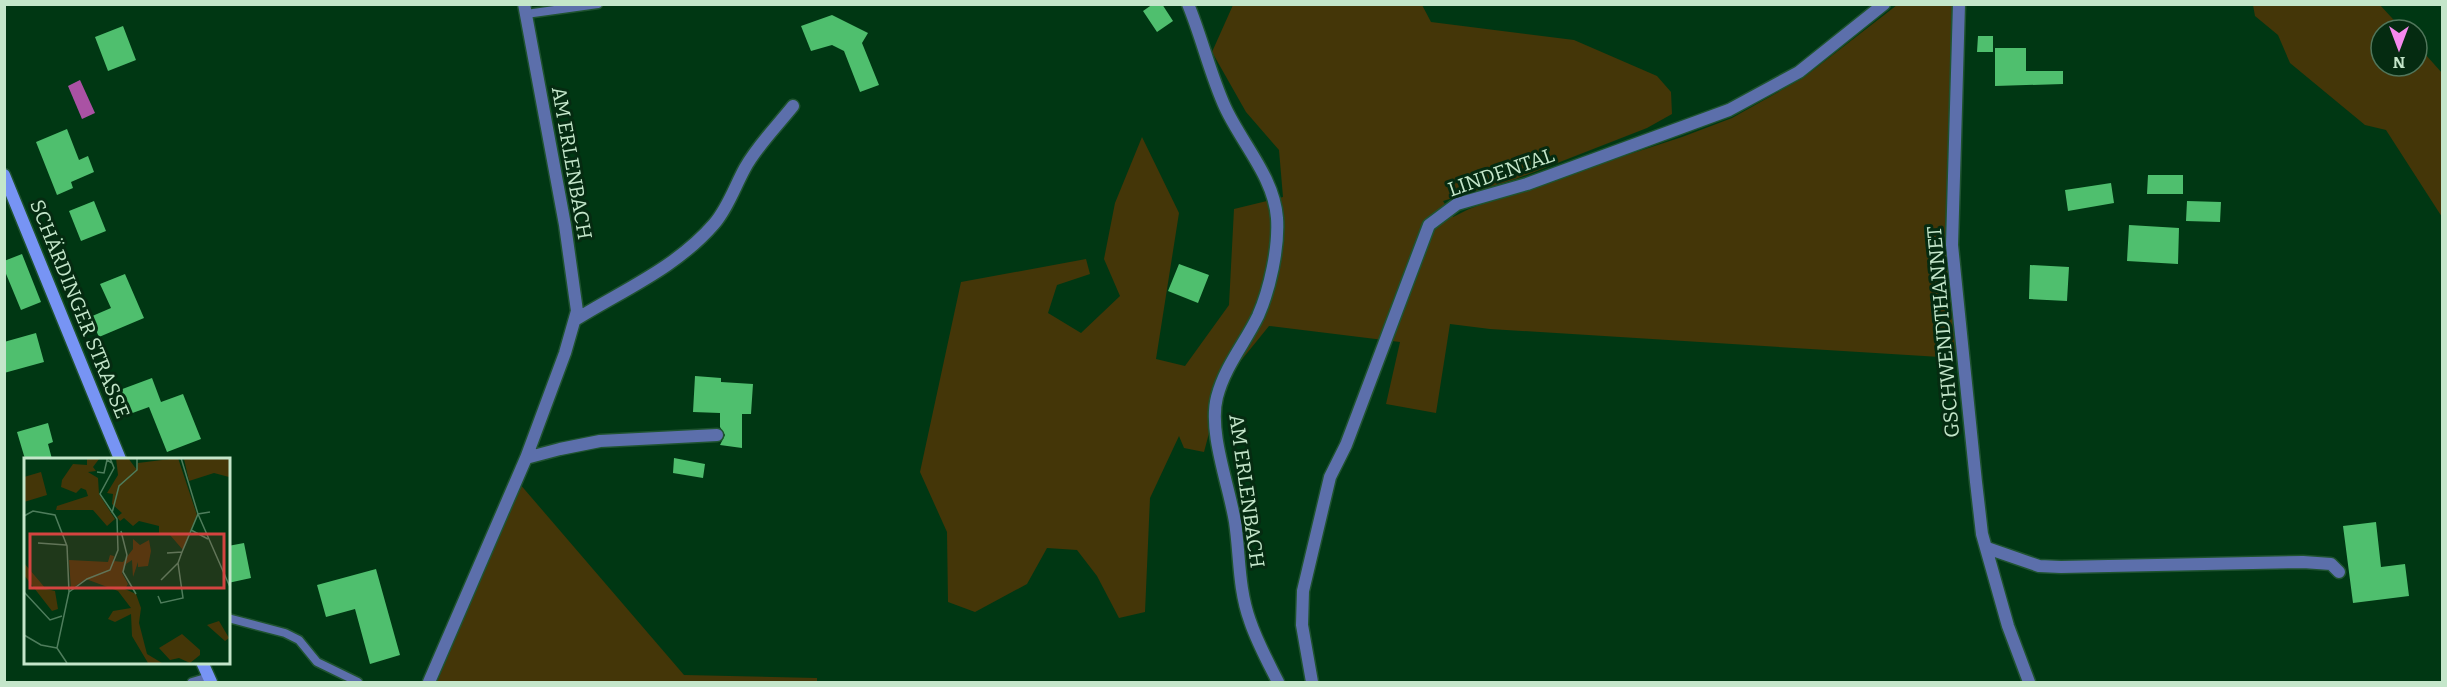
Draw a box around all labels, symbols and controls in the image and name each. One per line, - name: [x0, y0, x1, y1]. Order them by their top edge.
- north arrow: [2369, 18, 2429, 78]
- text: N: [2393, 53, 2405, 72]
- street label: AM ERLENBACH: [547, 85, 597, 241]
- street label: LINDENTAL: [1445, 143, 1557, 201]
- street label: SCHÄRDINGER STRASSE: [25, 196, 135, 422]
- street label: GSCHWENDTHANNET: [1922, 225, 1964, 439]
- street label: AM ERLENBACH: [1224, 413, 1270, 569]
- inset map: [24, 458, 230, 663]

